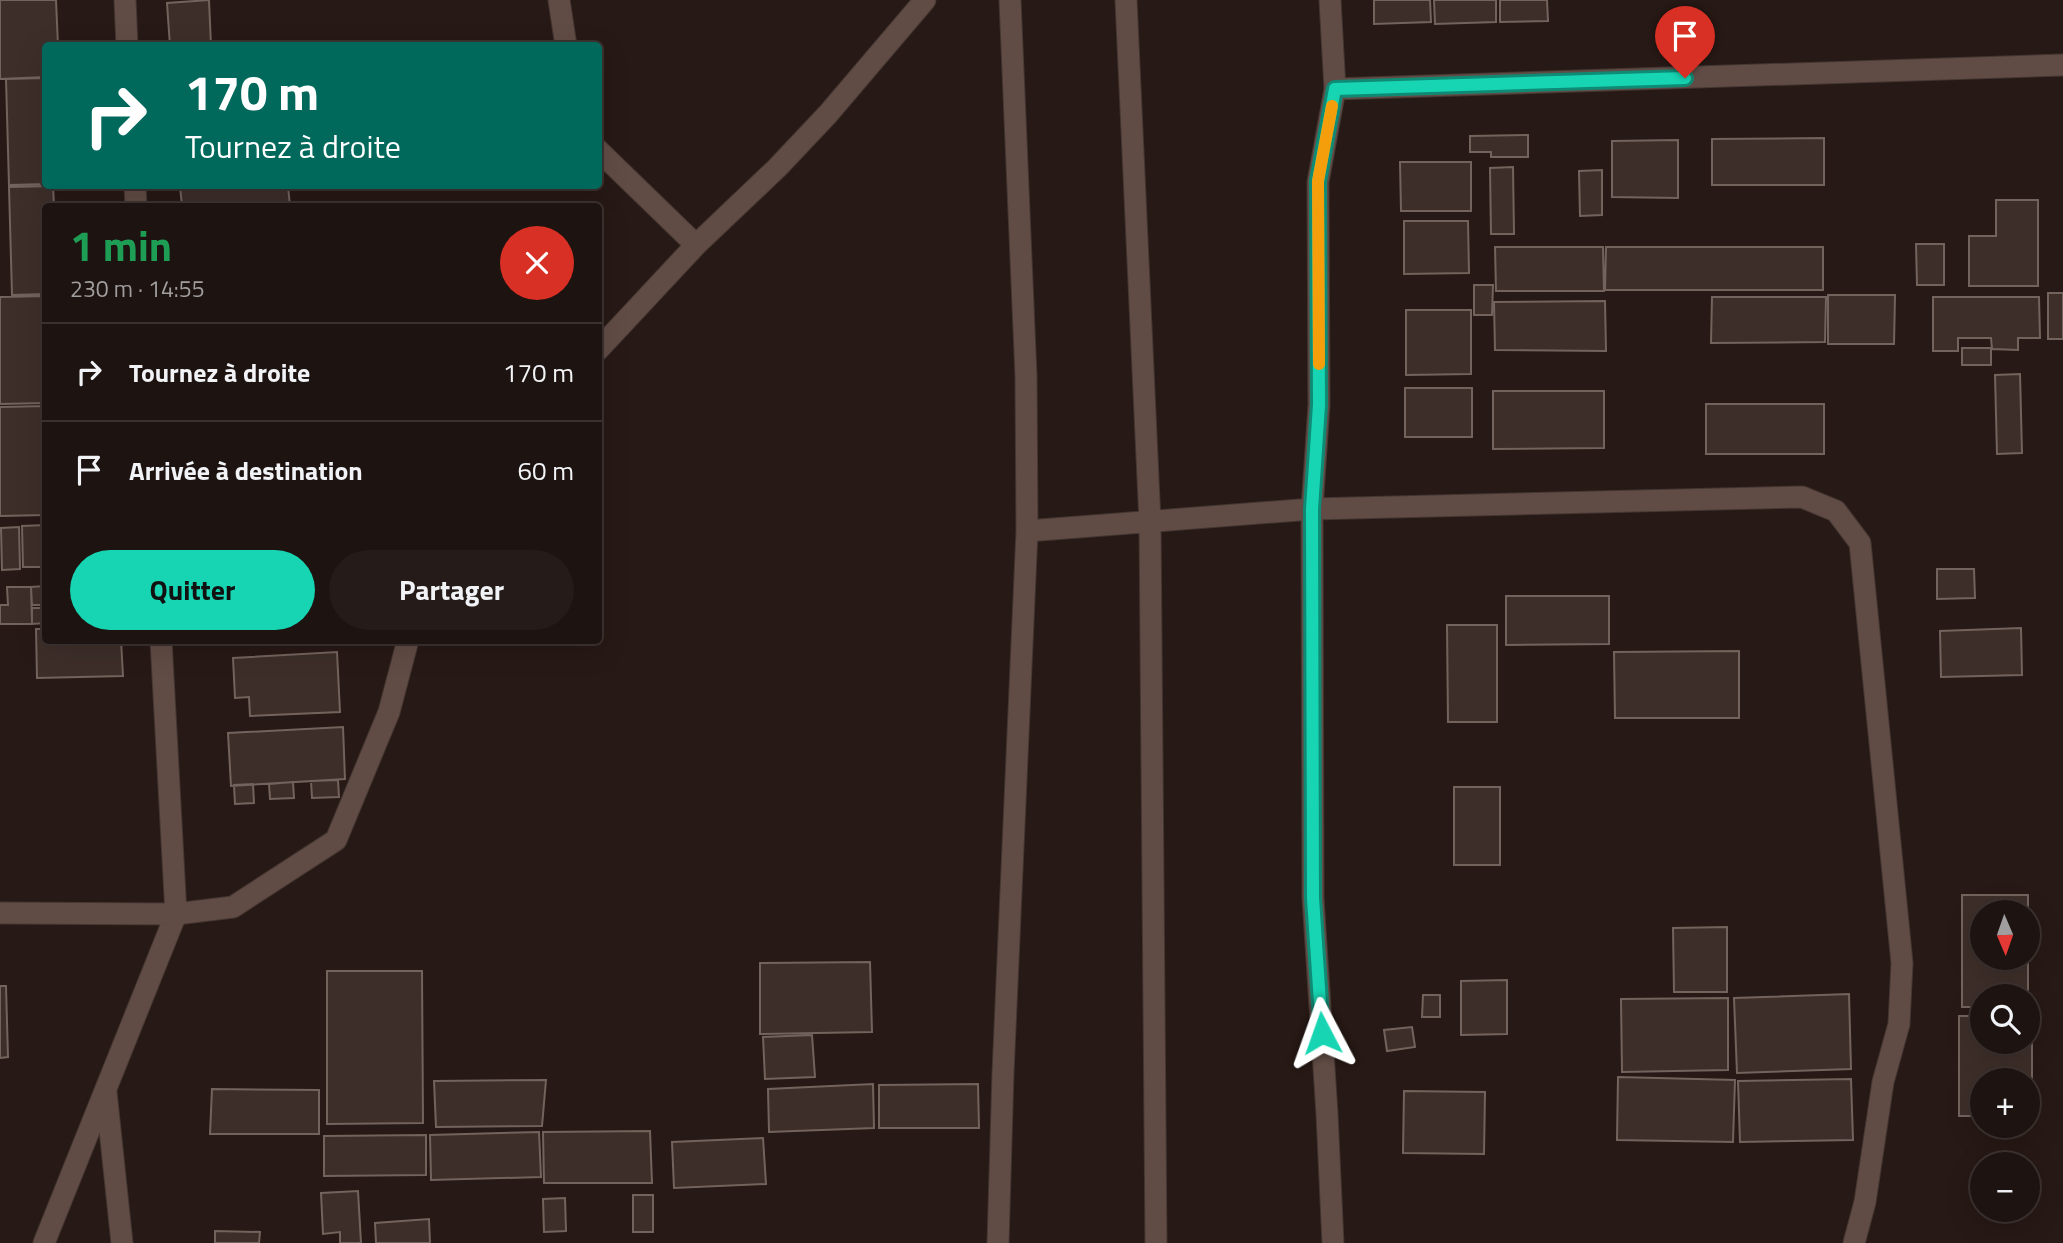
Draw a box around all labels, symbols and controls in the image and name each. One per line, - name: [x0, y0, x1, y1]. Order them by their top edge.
- pin: [1655, 6, 1715, 78]
- icon: arrive: [1666, 17, 1704, 55]
- text: 170 m: [185, 54, 319, 129]
- icon: right: [70, 70, 161, 161]
- text: Tournez à droite: [185, 122, 401, 170]
- text: 1 min: [70, 213, 172, 277]
- button: close: [500, 226, 574, 300]
- text: 230 m · 14:55: [70, 271, 205, 306]
- icon: right: [70, 353, 108, 391]
- text: Tournez à droite: [129, 353, 310, 392]
- text: 170 m: [503, 353, 574, 392]
- icon: arrive: [70, 451, 108, 489]
- text: Arrivée à destination: [129, 451, 363, 490]
- text: 60 m: [517, 451, 574, 490]
- button: Quitter: [70, 550, 315, 630]
- button: Partager: [329, 550, 574, 630]
- north arrow: [1970, 900, 2040, 970]
- map controls: [1970, 900, 2040, 1222]
- button: search: [1970, 984, 2040, 1054]
- position arrow: [1285, 996, 1359, 1070]
- button: +: [1970, 1068, 2040, 1138]
- button: −: [1970, 1152, 2040, 1222]

